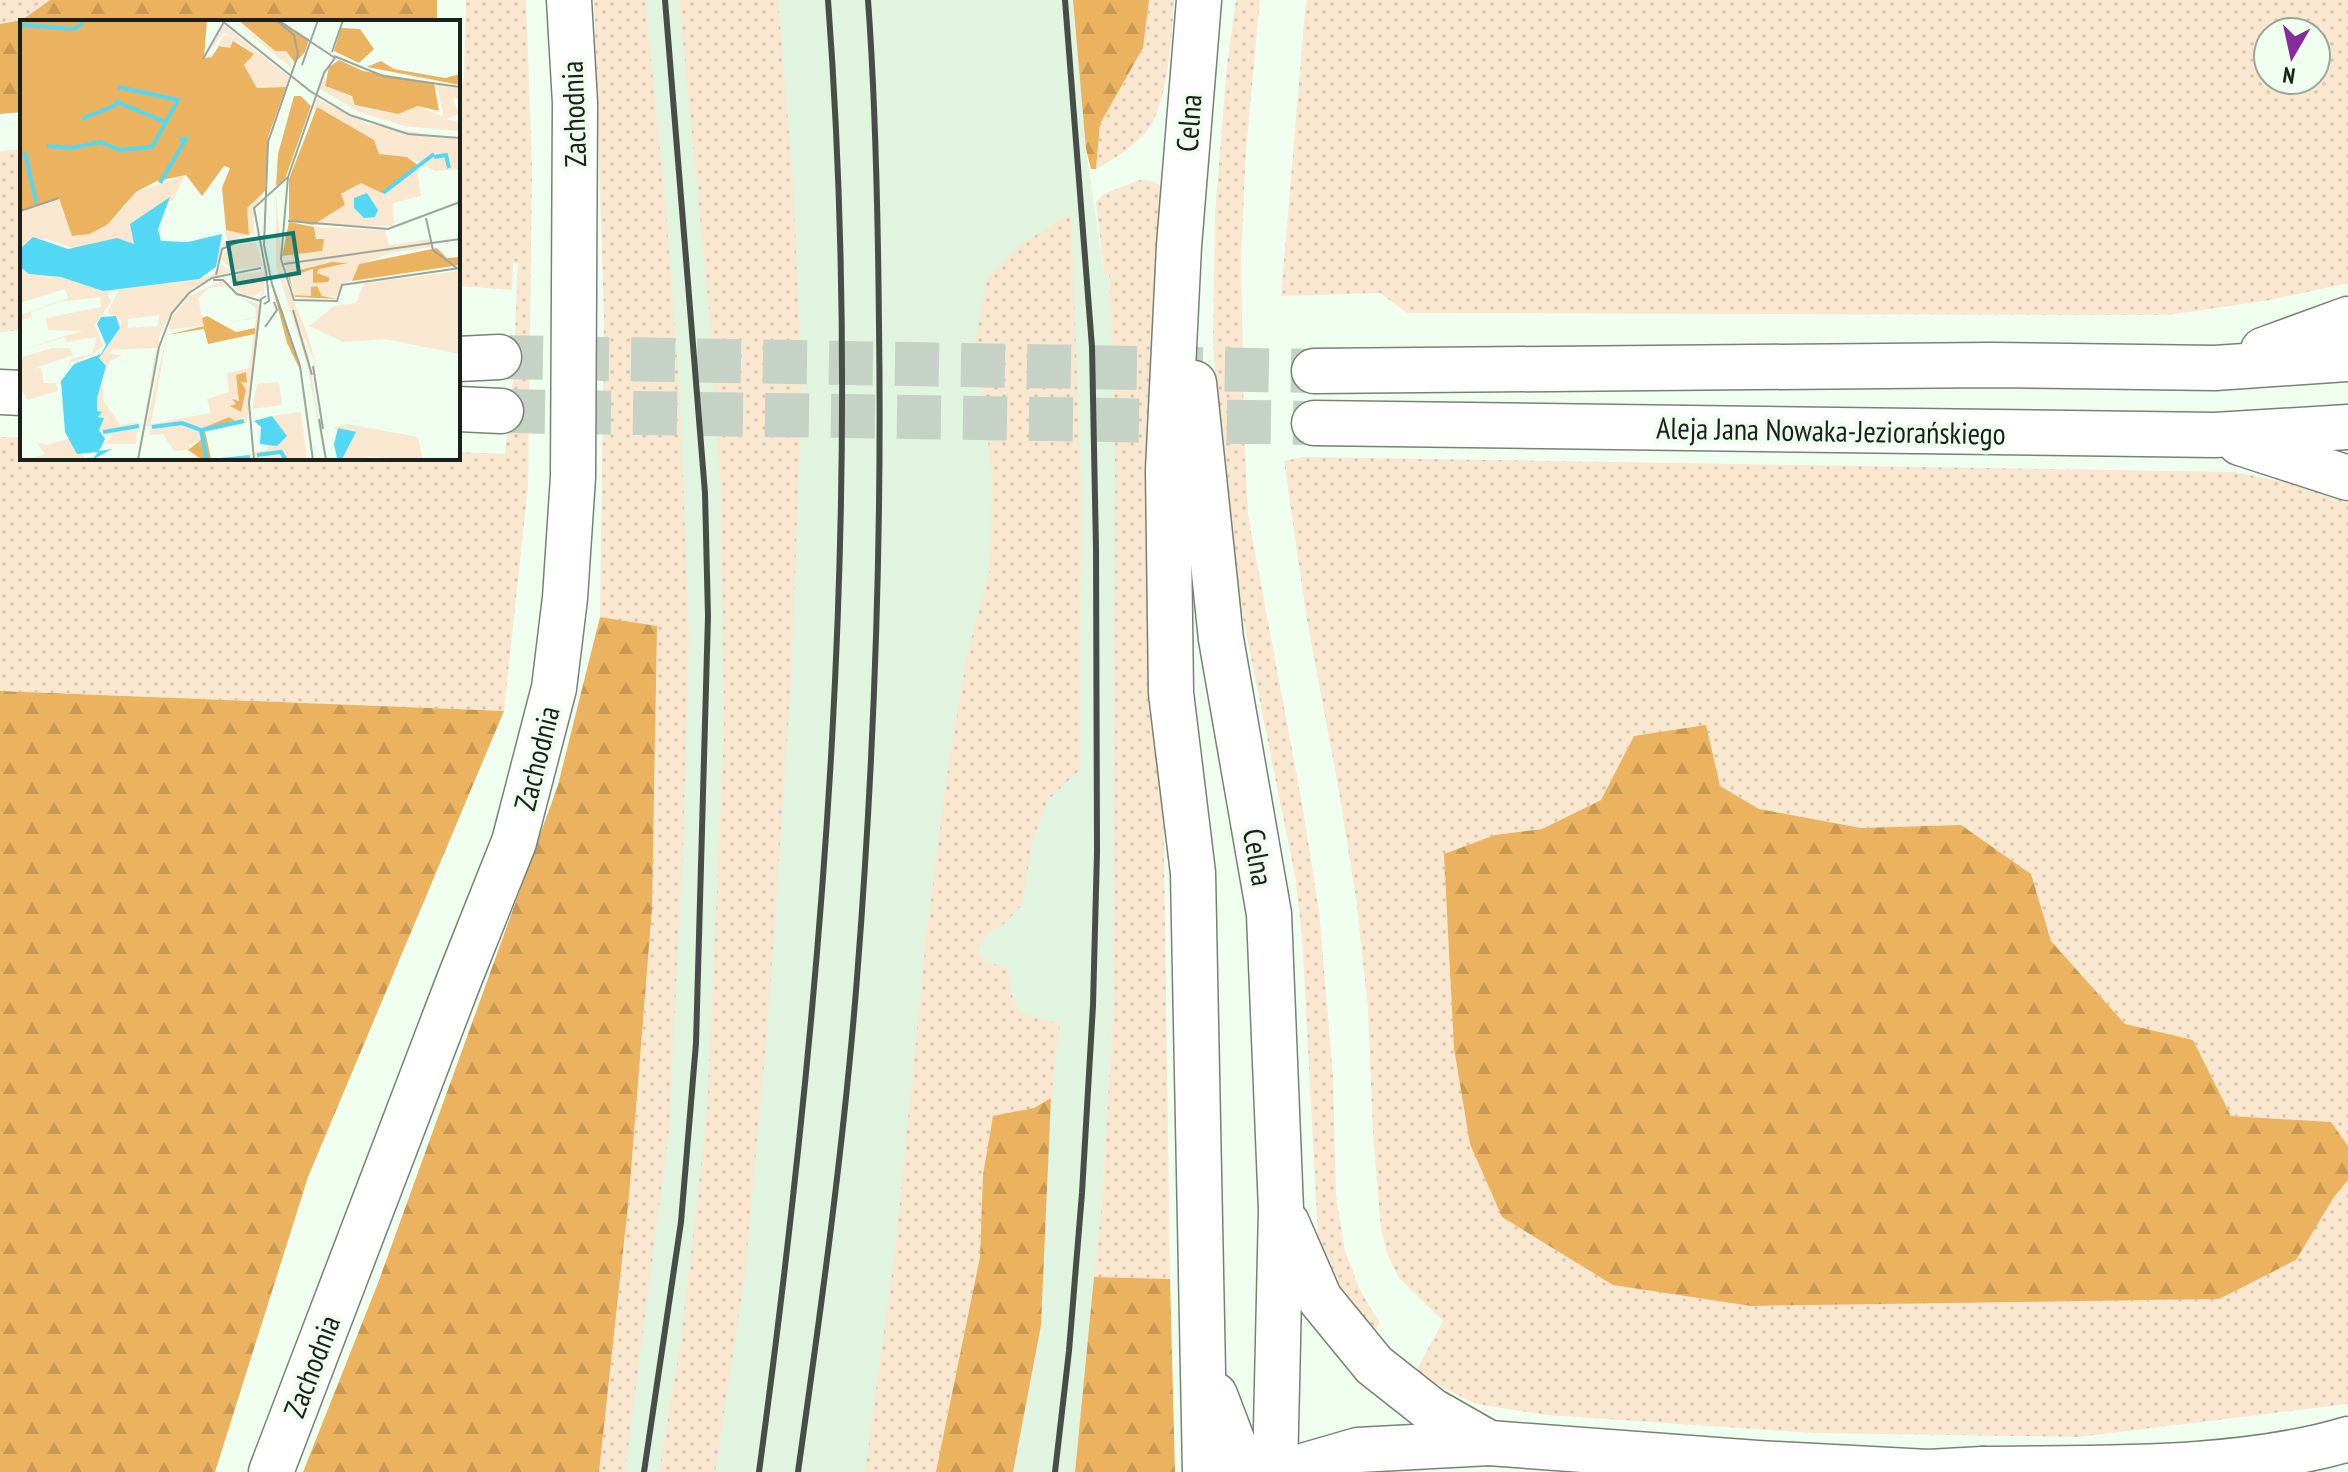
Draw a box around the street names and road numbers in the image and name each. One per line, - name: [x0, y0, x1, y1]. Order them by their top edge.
- street label: Zachodnia: [552, 60, 594, 168]
- street label: Celna: [1167, 93, 1209, 153]
- street label: Aleja Jana Nowaka-Jeziorańskiego: [1656, 407, 2006, 453]
- street label: Zachodnia: [504, 702, 568, 814]
- street label: Celna: [1235, 825, 1283, 889]
- street label: Zachodnia: [274, 1309, 348, 1423]

